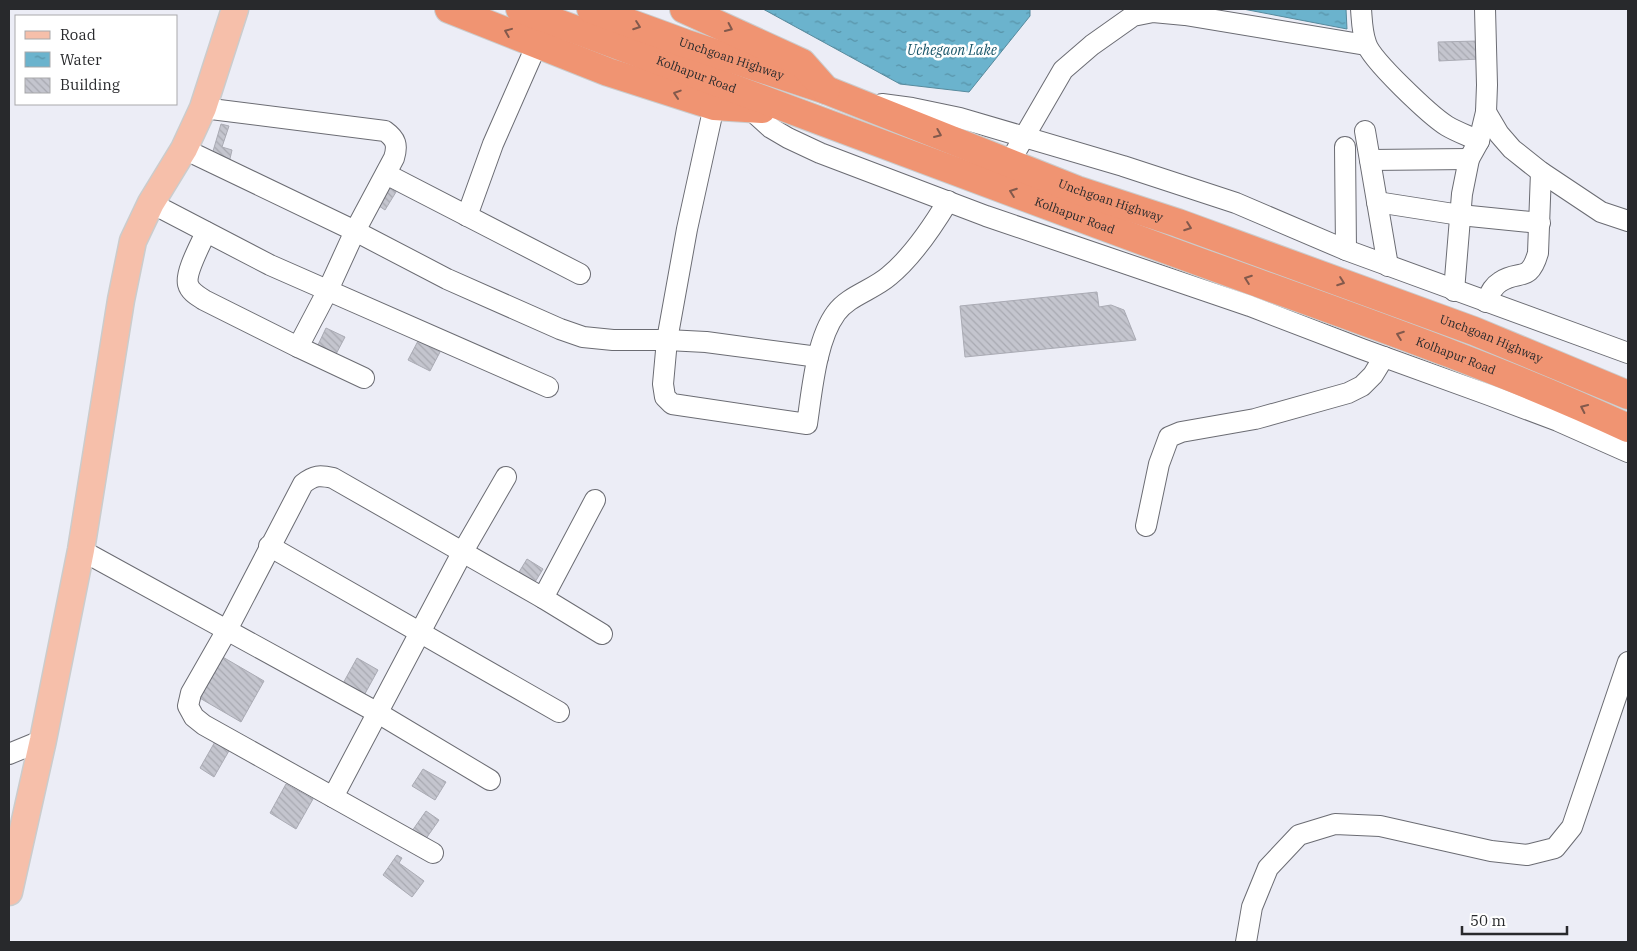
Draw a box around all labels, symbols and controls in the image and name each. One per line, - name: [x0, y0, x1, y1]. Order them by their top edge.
- legend: [15, 15, 178, 105]
- one-way arrow: [632, 20, 641, 30]
- one-way arrow: [723, 22, 732, 32]
- text: Road: [60, 25, 96, 44]
- one-way arrow: [504, 28, 513, 39]
- street label: Unchgoan Highway: [677, 34, 787, 83]
- water label: Uchegaon Lake: [907, 41, 998, 59]
- text: Water: [60, 50, 102, 69]
- street label: Kolhapur Road: [654, 52, 739, 96]
- text: Building: [60, 75, 120, 94]
- one-way arrow: [673, 90, 681, 100]
- one-way arrow: [933, 128, 942, 139]
- street label: Unchgoan Highway: [1056, 175, 1166, 225]
- one-way arrow: [1009, 188, 1018, 198]
- street label: Kolhapur Road: [1033, 194, 1117, 237]
- one-way arrow: [1184, 221, 1192, 231]
- one-way arrow: [1244, 275, 1253, 285]
- one-way arrow: [1336, 276, 1345, 286]
- street label: Unchgoan Highway: [1438, 311, 1546, 366]
- one-way arrow: [1397, 331, 1405, 341]
- street label: Kolhapur Road: [1414, 333, 1498, 378]
- one-way arrow: [1580, 403, 1589, 414]
- scale bar: [1462, 904, 1567, 936]
- text: 50 m: [1470, 911, 1506, 930]

